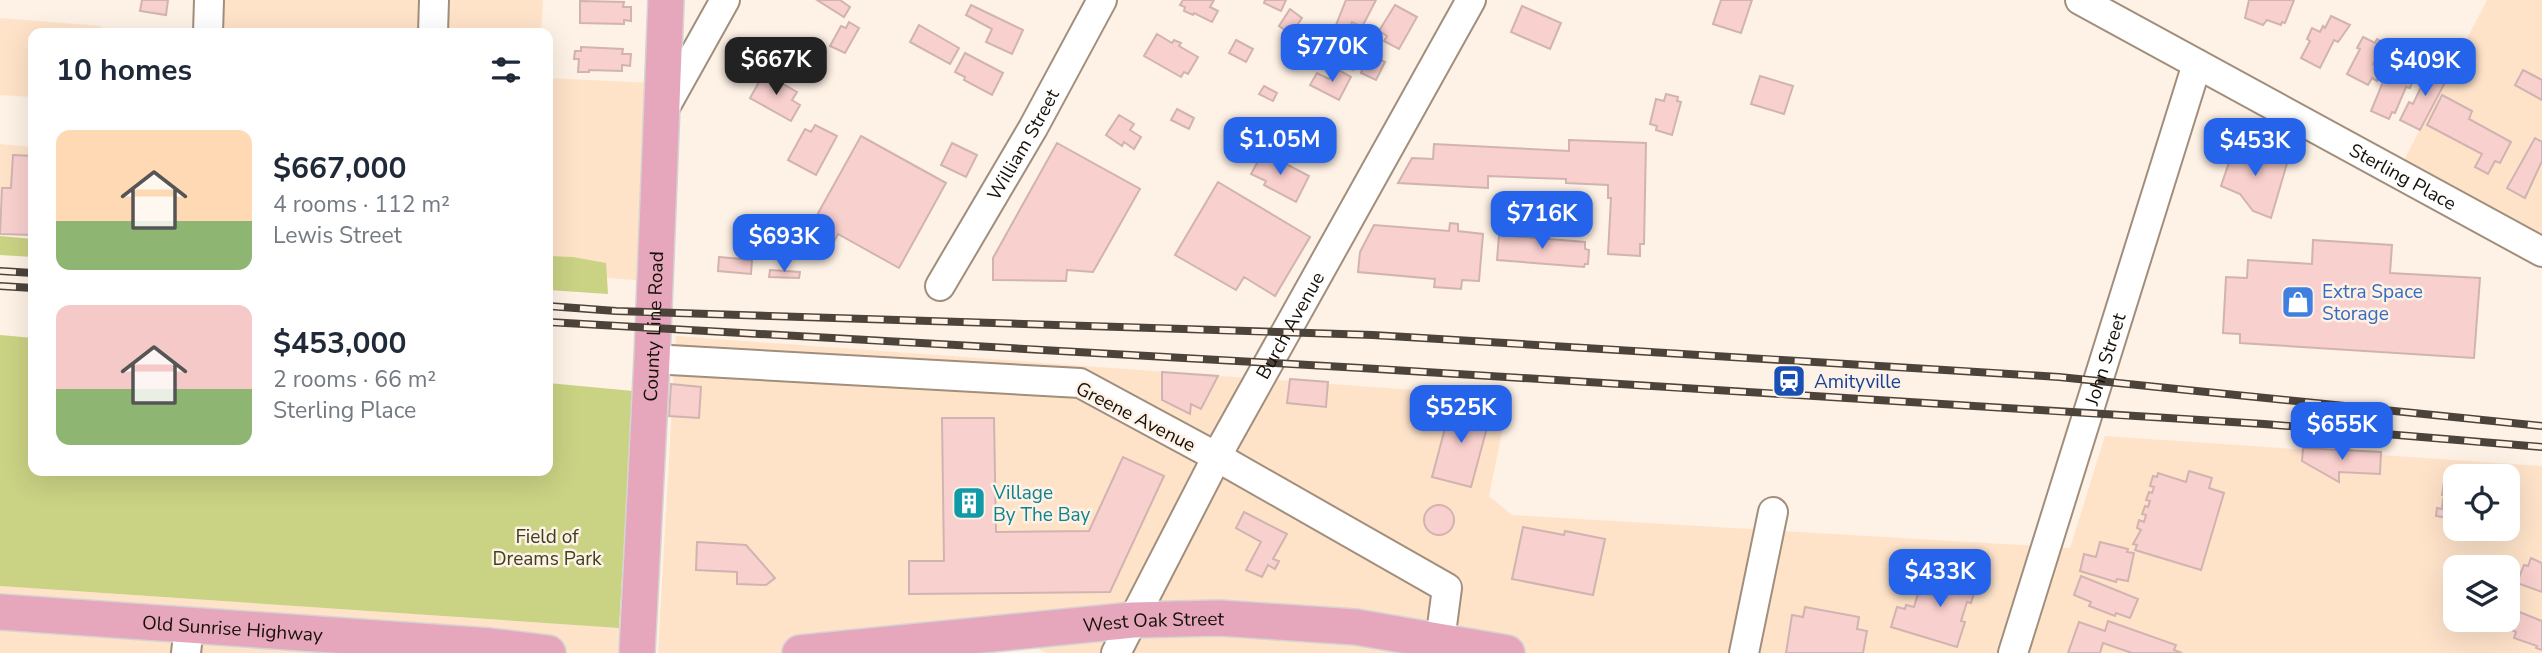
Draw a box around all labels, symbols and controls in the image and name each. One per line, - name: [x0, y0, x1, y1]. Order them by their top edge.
- pin: $770K: [1283, 24, 1381, 84]
- text: $770K: [1297, 31, 1367, 62]
- pin: $667K: [727, 38, 825, 97]
- pin: $409K: [2376, 38, 2474, 98]
- text: $667K: [741, 44, 811, 75]
- text: $409K: [2390, 45, 2460, 76]
- text: 10 homes: [56, 50, 192, 91]
- icon: filters: [487, 51, 525, 89]
- street label: William Street: [981, 84, 1066, 205]
- pin: $1.05M: [1223, 118, 1337, 177]
- pin: $453K: [2206, 118, 2304, 178]
- text: $1.05M: [1240, 124, 1320, 155]
- text: $453K: [2220, 125, 2290, 156]
- street label: Sterling Place: [2344, 137, 2461, 217]
- text: $667,000: [273, 148, 406, 189]
- icon: home: [112, 158, 196, 242]
- text: 4 rooms · 112 m²: [273, 189, 450, 220]
- pin: $716K: [1493, 191, 1591, 251]
- text: $716K: [1507, 198, 1577, 229]
- pin: $693K: [735, 215, 833, 274]
- text: Lewis Street: [273, 220, 402, 251]
- text: $693K: [749, 221, 819, 252]
- street label: County Line Road: [638, 251, 670, 402]
- street label: Burch Avenue: [1250, 267, 1331, 384]
- place label: Extra Space Storage: [2322, 279, 2423, 327]
- shop icon: Extra Space Storage: [2279, 283, 2317, 321]
- street label: John Street: [2079, 310, 2132, 410]
- text: $453,000: [273, 323, 406, 364]
- icon: home: [112, 333, 196, 417]
- station icon: Amityville: [1770, 362, 1808, 400]
- text: 2 rooms · 66 m²: [273, 364, 436, 395]
- place label: Amityville: [1814, 369, 1901, 395]
- street label: Greene Avenue: [1071, 376, 1200, 458]
- pin: $525K: [1412, 386, 1510, 445]
- text: $525K: [1426, 392, 1496, 423]
- text: Sterling Place: [273, 395, 416, 426]
- pin: $655K: [2293, 402, 2391, 462]
- text: $655K: [2307, 409, 2377, 440]
- map controls: [2443, 464, 2520, 632]
- button: locate: [2443, 464, 2520, 541]
- place label: Village By The Bay: [992, 480, 1091, 528]
- building icon: Village By The Bay: [950, 484, 988, 522]
- park label: Field of Dreams Park: [492, 524, 602, 572]
- pin: $433K: [1891, 550, 1989, 609]
- button: layers: [2443, 555, 2520, 632]
- text: $433K: [1905, 556, 1975, 587]
- street label: West Oak Street: [1082, 606, 1225, 639]
- street label: Old Sunrise Highway: [141, 610, 324, 648]

